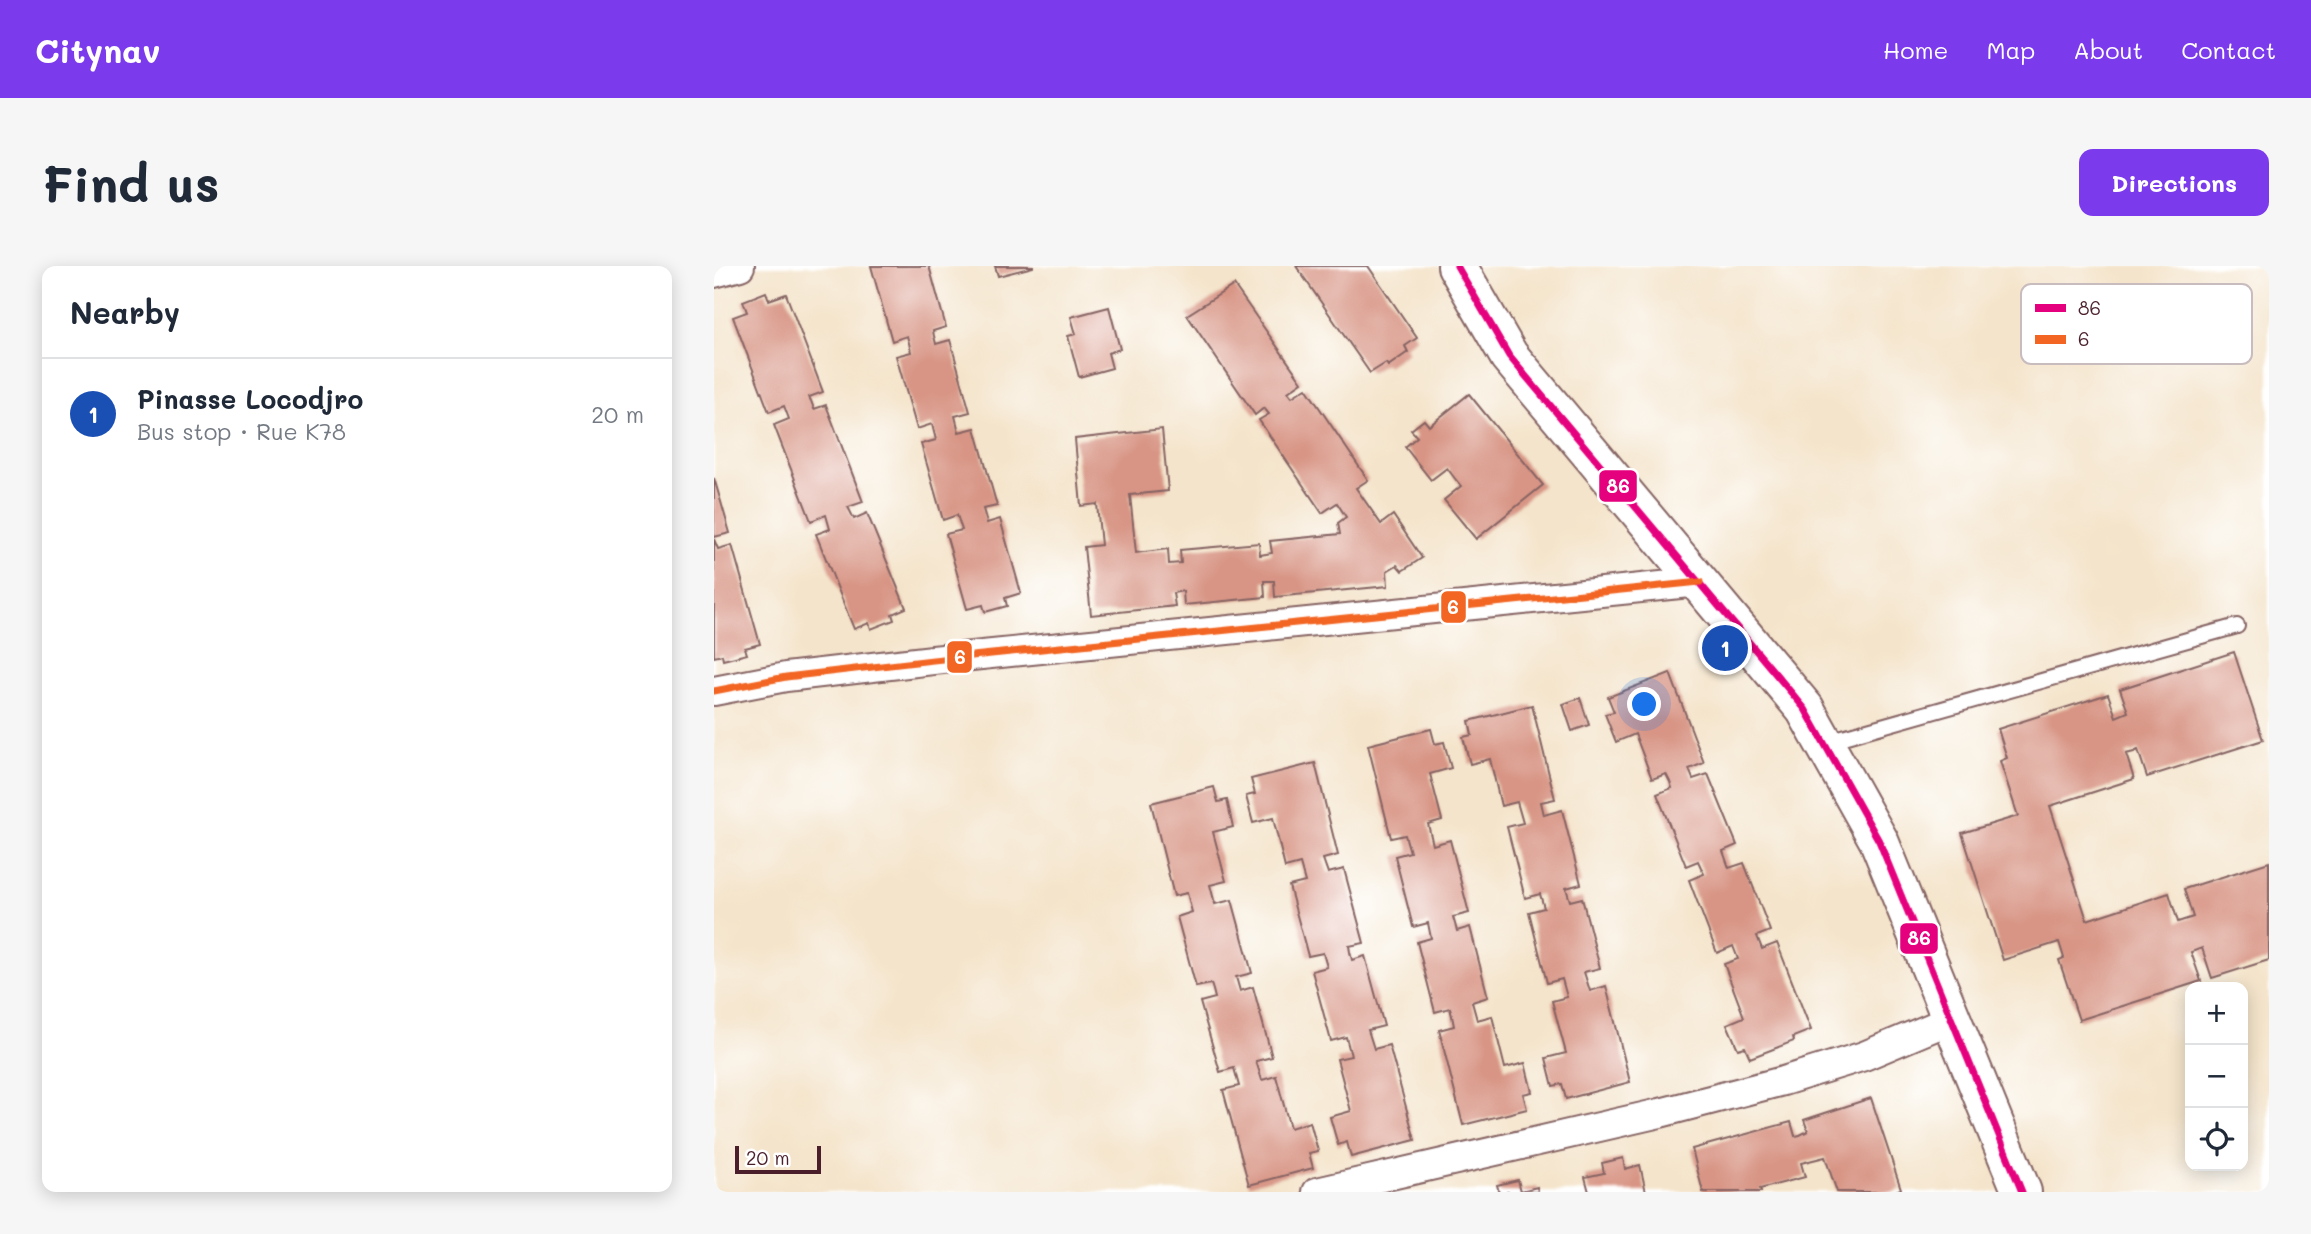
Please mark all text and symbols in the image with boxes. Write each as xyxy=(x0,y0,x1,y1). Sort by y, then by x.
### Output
text: Citynav xyxy=(35,28,160,71)
text: Home xyxy=(1883,34,1948,65)
text: Map xyxy=(1986,34,2035,65)
text: About xyxy=(2073,34,2143,65)
text: Contact xyxy=(2181,34,2276,65)
button: Directions xyxy=(2079,149,2269,216)
text: Find us xyxy=(42,151,220,214)
legend xyxy=(2021,284,2252,364)
text: Nearby xyxy=(70,292,180,332)
text: 86 xyxy=(2078,295,2101,320)
text: 6 xyxy=(2078,326,2089,351)
text: Pinasse Locodjro xyxy=(137,382,363,416)
text: 1 xyxy=(88,399,98,429)
text: 20 m xyxy=(591,399,644,429)
text: Bus stop · Rue K78 xyxy=(137,416,346,446)
line badge: 86 xyxy=(1598,469,1638,503)
text: 86 xyxy=(1606,473,1630,498)
line badge: 6 xyxy=(1440,590,1467,624)
text: 6 xyxy=(1447,594,1459,619)
pin: 1 xyxy=(1702,622,1748,674)
line badge: 6 xyxy=(946,640,973,674)
text: 6 xyxy=(954,644,966,669)
your location xyxy=(1627,687,1661,721)
line badge: 86 xyxy=(1899,922,1939,955)
text: 86 xyxy=(1907,925,1931,950)
map controls xyxy=(2185,982,2248,1171)
button: + xyxy=(2185,982,2248,1045)
button: − xyxy=(2185,1045,2248,1108)
button: locate xyxy=(2185,1108,2248,1171)
scale bar xyxy=(735,1143,821,1175)
text: 20 m xyxy=(746,1145,790,1170)

